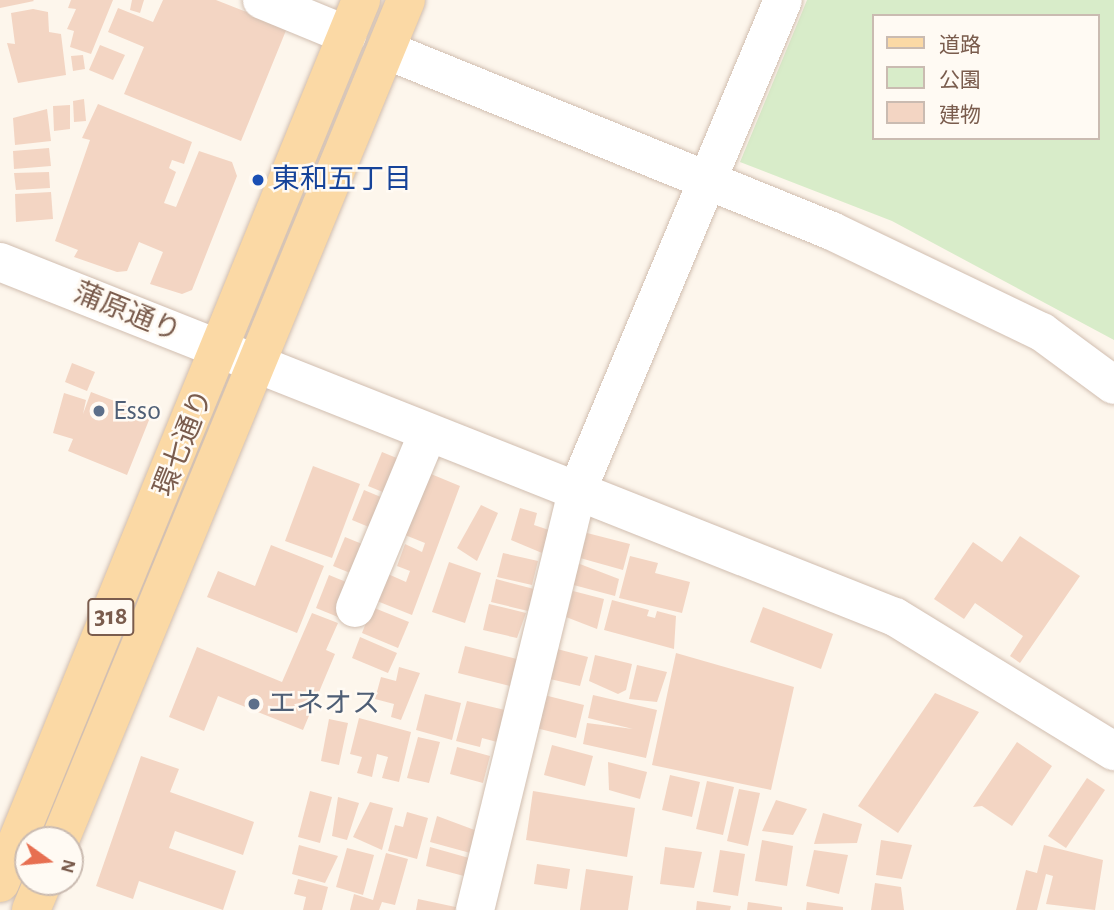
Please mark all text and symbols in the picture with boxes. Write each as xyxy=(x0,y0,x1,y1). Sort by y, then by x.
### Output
legend xyxy=(872,14,1100,140)
text: 道路 xyxy=(939,35,981,56)
text: 公園 xyxy=(939,70,981,91)
text: 建物 xyxy=(939,105,981,126)
place label: 東和五丁目 xyxy=(272,163,412,197)
marker: 東和五丁目 xyxy=(250,172,266,188)
street label: 蒲原通り xyxy=(69,276,185,350)
street label: 環七通り xyxy=(147,385,221,501)
place label: Esso xyxy=(113,394,161,428)
marker: Esso xyxy=(91,403,107,419)
road number: 318 xyxy=(86,594,136,639)
place label: エネオス xyxy=(268,687,380,721)
marker: エネオス xyxy=(246,696,262,712)
north arrow xyxy=(14,826,84,896)
text: N xyxy=(57,857,79,875)

